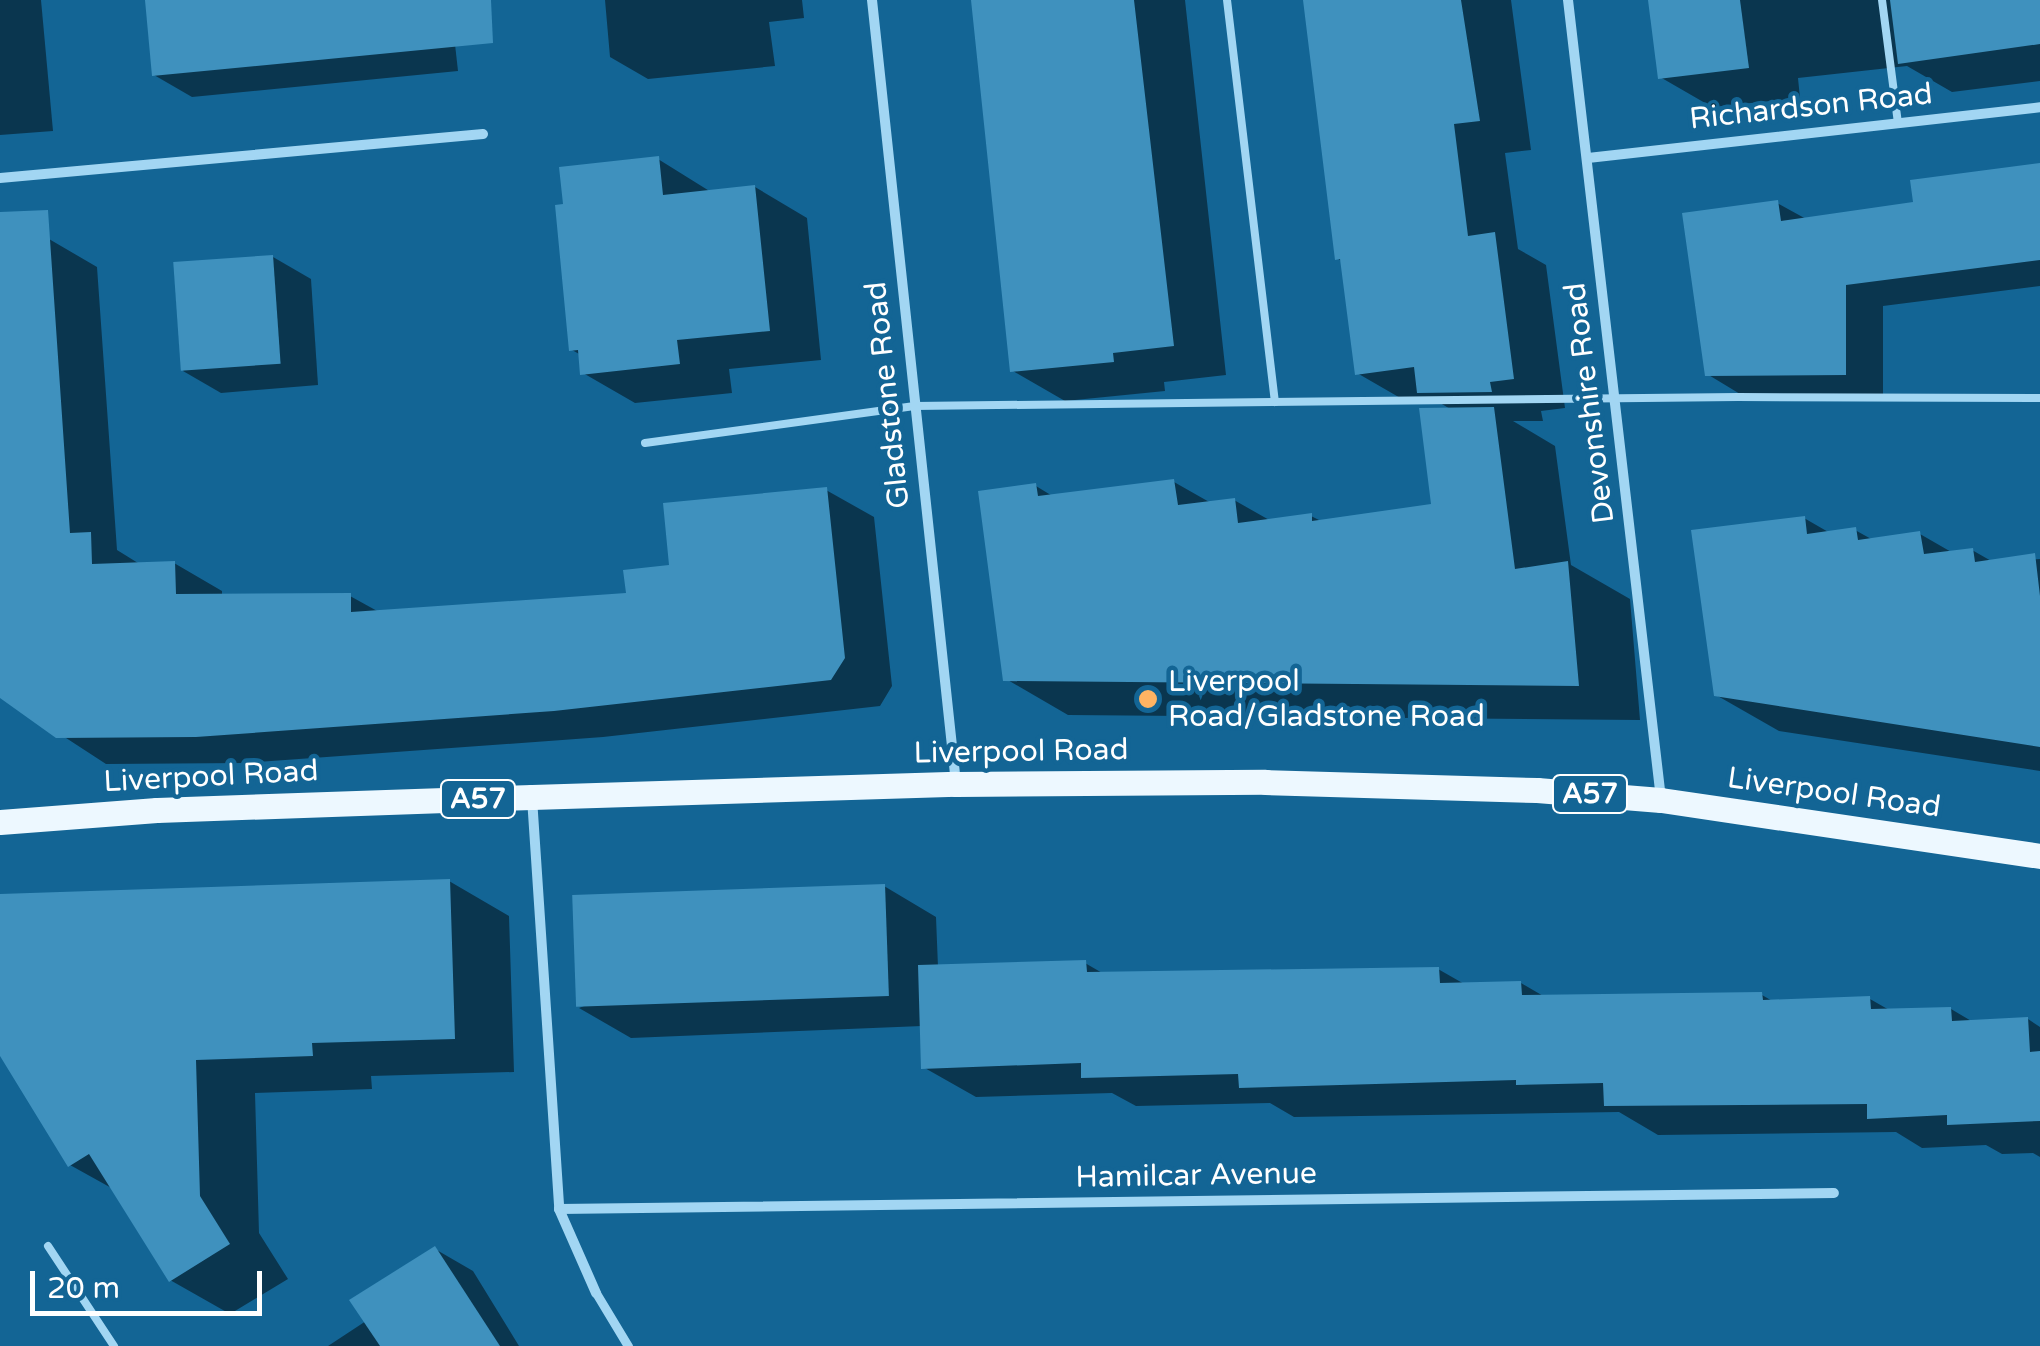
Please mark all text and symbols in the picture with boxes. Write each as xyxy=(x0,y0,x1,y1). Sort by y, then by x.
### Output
street label: Richardson Road xyxy=(1688,76,1934,138)
street label: Gladstone Road xyxy=(858,280,918,510)
street label: Devonshire Road xyxy=(1557,281,1623,525)
place label: Liverpool Road/Gladstone Road xyxy=(1168,664,1485,734)
marker: Liverpool Road/Gladstone Road xyxy=(1137,688,1159,710)
street label: Liverpool Road xyxy=(913,732,1129,772)
street label: Liverpool Road xyxy=(103,753,319,801)
street label: Liverpool Road xyxy=(1725,760,1943,826)
road number: A57 xyxy=(1550,771,1630,817)
road number: A57 xyxy=(438,776,518,822)
street label: Hamilcar Avenue xyxy=(1075,1156,1317,1196)
scale bar xyxy=(35,1251,268,1313)
text: 20 m xyxy=(47,1270,120,1307)

